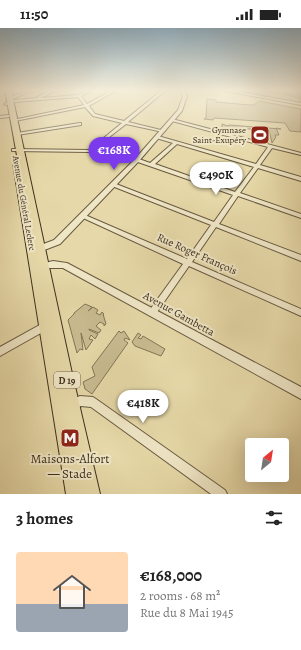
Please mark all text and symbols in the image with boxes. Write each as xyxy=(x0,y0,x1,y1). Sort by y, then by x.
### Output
text: 11:50 xyxy=(20,4,48,24)
place label: Gymnase Saint-Exupéry xyxy=(193,124,247,146)
sports icon: Gymnase Saint-Exupéry xyxy=(249,124,271,146)
pin: €168K xyxy=(86,137,142,171)
text: €168K xyxy=(98,141,130,158)
street label: Avenue du Général Leclerc xyxy=(10,154,38,252)
pin: €490K xyxy=(188,162,244,196)
text: €490K xyxy=(199,166,233,183)
street label: Rue Roger François xyxy=(155,230,239,278)
street label: Avenue Gambetta xyxy=(140,288,218,340)
road number: D 19 xyxy=(54,372,80,388)
pin: €418K xyxy=(115,390,171,424)
text: €418K xyxy=(126,394,160,411)
metro station icon: Maisons-Alfort — Stade xyxy=(59,427,81,449)
north arrow xyxy=(245,438,289,482)
map controls xyxy=(245,438,289,482)
place label: Maisons-Alfort — Stade xyxy=(30,450,110,482)
text: 3 homes xyxy=(16,507,73,530)
icon: filters xyxy=(263,507,285,529)
text: €168,000 xyxy=(140,564,202,587)
icon: home xyxy=(48,568,96,616)
text: 2 rooms · 68 m² xyxy=(140,587,220,604)
text: Rue du 8 Mai 1945 xyxy=(140,604,233,621)

